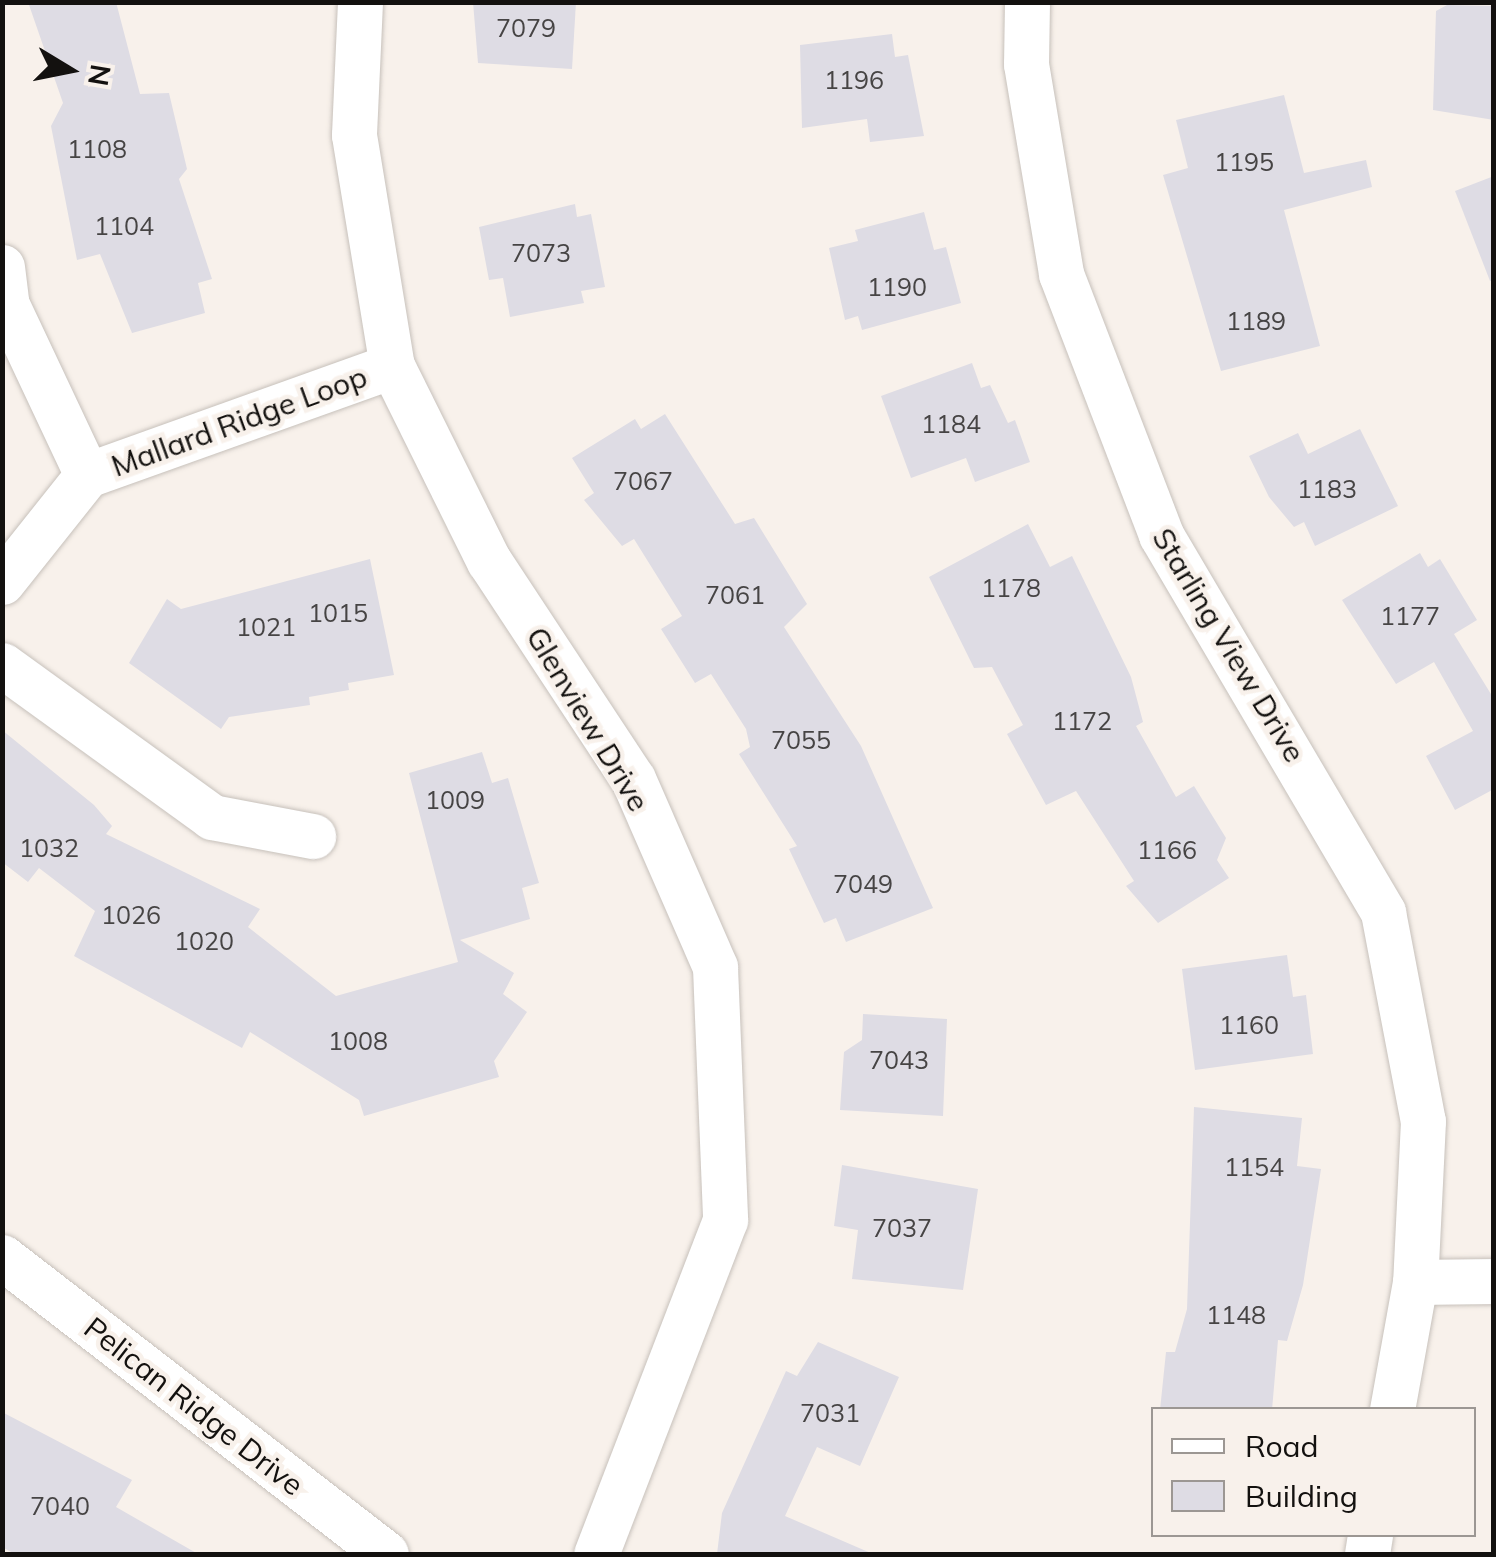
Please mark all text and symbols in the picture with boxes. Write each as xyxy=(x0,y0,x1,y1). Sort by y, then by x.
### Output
house number: 7079 xyxy=(496,13,556,43)
north arrow xyxy=(20,20,120,120)
text: N xyxy=(81,62,119,89)
house number: 1196 xyxy=(824,65,884,95)
house number: 1108 xyxy=(67,134,127,164)
house number: 1195 xyxy=(1214,147,1274,177)
house number: 1104 xyxy=(94,211,154,241)
house number: 7073 xyxy=(511,238,571,268)
house number: 1190 xyxy=(867,272,927,302)
house number: 1189 xyxy=(1226,306,1286,336)
street label: Mallard Ridge Loop xyxy=(106,358,372,484)
house number: 1184 xyxy=(921,409,981,439)
house number: 7067 xyxy=(613,466,673,496)
house number: 1183 xyxy=(1297,474,1357,504)
street label: Starling View Drive xyxy=(1145,522,1313,768)
house number: 1178 xyxy=(981,573,1041,603)
house number: 7061 xyxy=(705,580,765,610)
house number: 1015 xyxy=(308,598,368,628)
house number: 1177 xyxy=(1380,601,1440,631)
house number: 1021 xyxy=(236,612,296,642)
street label: Glenview Drive xyxy=(519,620,657,818)
house number: 1172 xyxy=(1052,706,1112,736)
house number: 7055 xyxy=(771,725,831,755)
house number: 1009 xyxy=(425,785,485,815)
house number: 1032 xyxy=(19,833,79,863)
house number: 1166 xyxy=(1137,835,1197,865)
house number: 7049 xyxy=(833,869,893,899)
house number: 1026 xyxy=(101,900,161,930)
house number: 1020 xyxy=(174,926,234,956)
house number: 1160 xyxy=(1219,1010,1279,1040)
house number: 1008 xyxy=(328,1026,388,1056)
house number: 7043 xyxy=(869,1045,929,1075)
house number: 1154 xyxy=(1224,1152,1284,1182)
house number: 7037 xyxy=(872,1213,932,1243)
house number: 1148 xyxy=(1206,1300,1266,1330)
street label: Pelican Ridge Drive xyxy=(77,1309,311,1503)
house number: 7031 xyxy=(800,1398,860,1428)
legend xyxy=(1151,1407,1476,1537)
text: Road xyxy=(1245,1427,1319,1465)
text: Building xyxy=(1245,1477,1358,1515)
house number: 7040 xyxy=(30,1491,90,1521)

